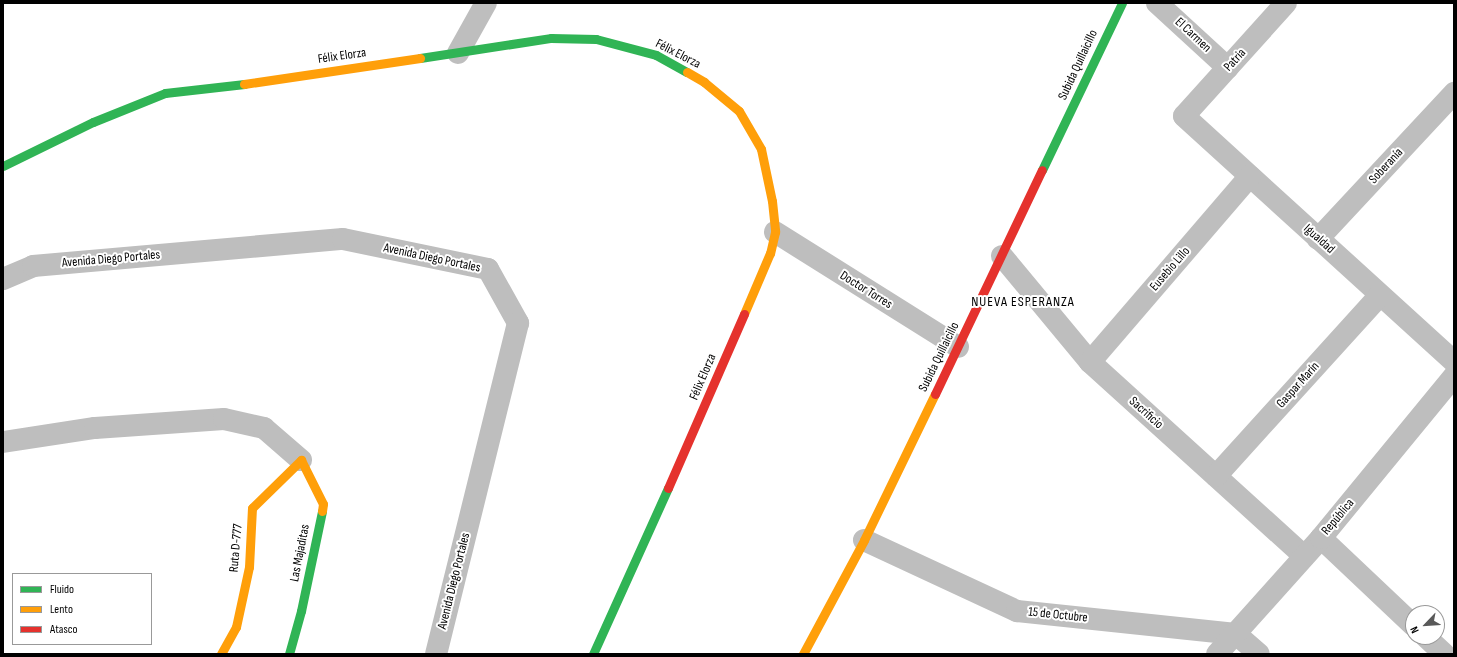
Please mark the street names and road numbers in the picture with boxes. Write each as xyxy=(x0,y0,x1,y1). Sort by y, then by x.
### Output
street label: El Carmen xyxy=(1172,14,1214,56)
street label: Subida Quillaicillo xyxy=(1055,27,1101,103)
street label: Félix Elorza xyxy=(653,36,703,72)
street label: Félix Elorza xyxy=(317,45,367,67)
street label: Patria xyxy=(1221,45,1249,75)
street label: Soberanía xyxy=(1366,145,1406,187)
street label: Igualdad xyxy=(1300,221,1338,257)
street label: Avenida Diego Portales xyxy=(382,240,482,276)
street label: Eusebio Lillo xyxy=(1147,244,1193,294)
street label: Avenida Diego Portales xyxy=(61,247,161,271)
street label: Doctor Torres xyxy=(837,268,895,312)
street label: Subida Quillaicillo xyxy=(915,320,963,394)
street label: Félix Elorza xyxy=(686,352,720,402)
street label: Gaspar Marín xyxy=(1273,359,1323,411)
street label: Sacrificio xyxy=(1126,394,1166,432)
street label: República xyxy=(1318,496,1358,538)
street label: Ruta D-777 xyxy=(226,523,246,573)
street label: Las Majaditas xyxy=(287,523,313,583)
street label: Avenida Diego Portales xyxy=(434,531,474,631)
street label: 15 de Octubre xyxy=(1028,604,1088,626)

